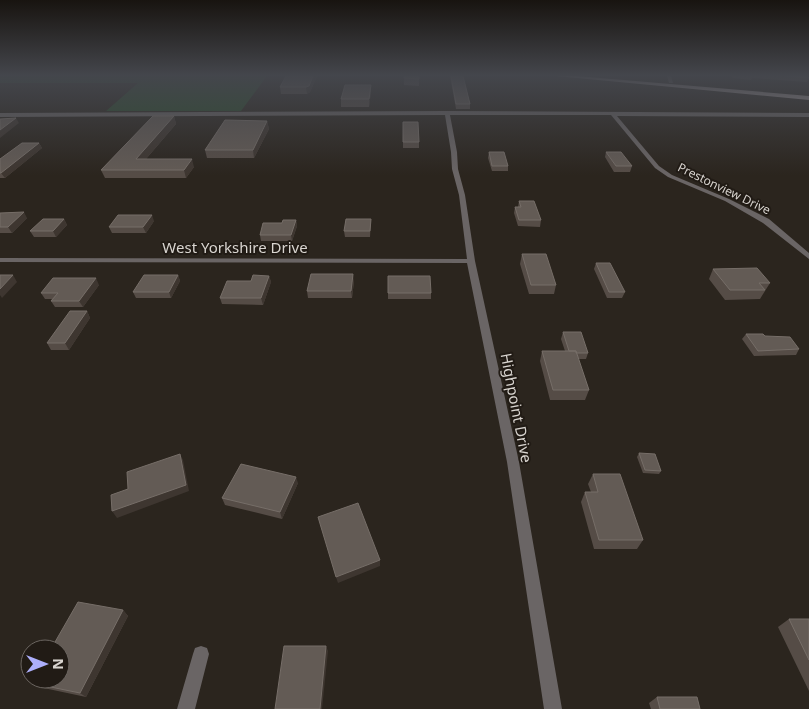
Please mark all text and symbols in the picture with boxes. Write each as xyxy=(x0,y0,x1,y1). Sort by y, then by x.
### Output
street label: Prestonview Drive xyxy=(675,159,774,219)
street label: West Yorkshire Drive xyxy=(162,237,308,257)
street label: Highpoint Drive xyxy=(497,351,537,464)
north arrow xyxy=(20,639,70,689)
text: N xyxy=(49,658,68,670)

